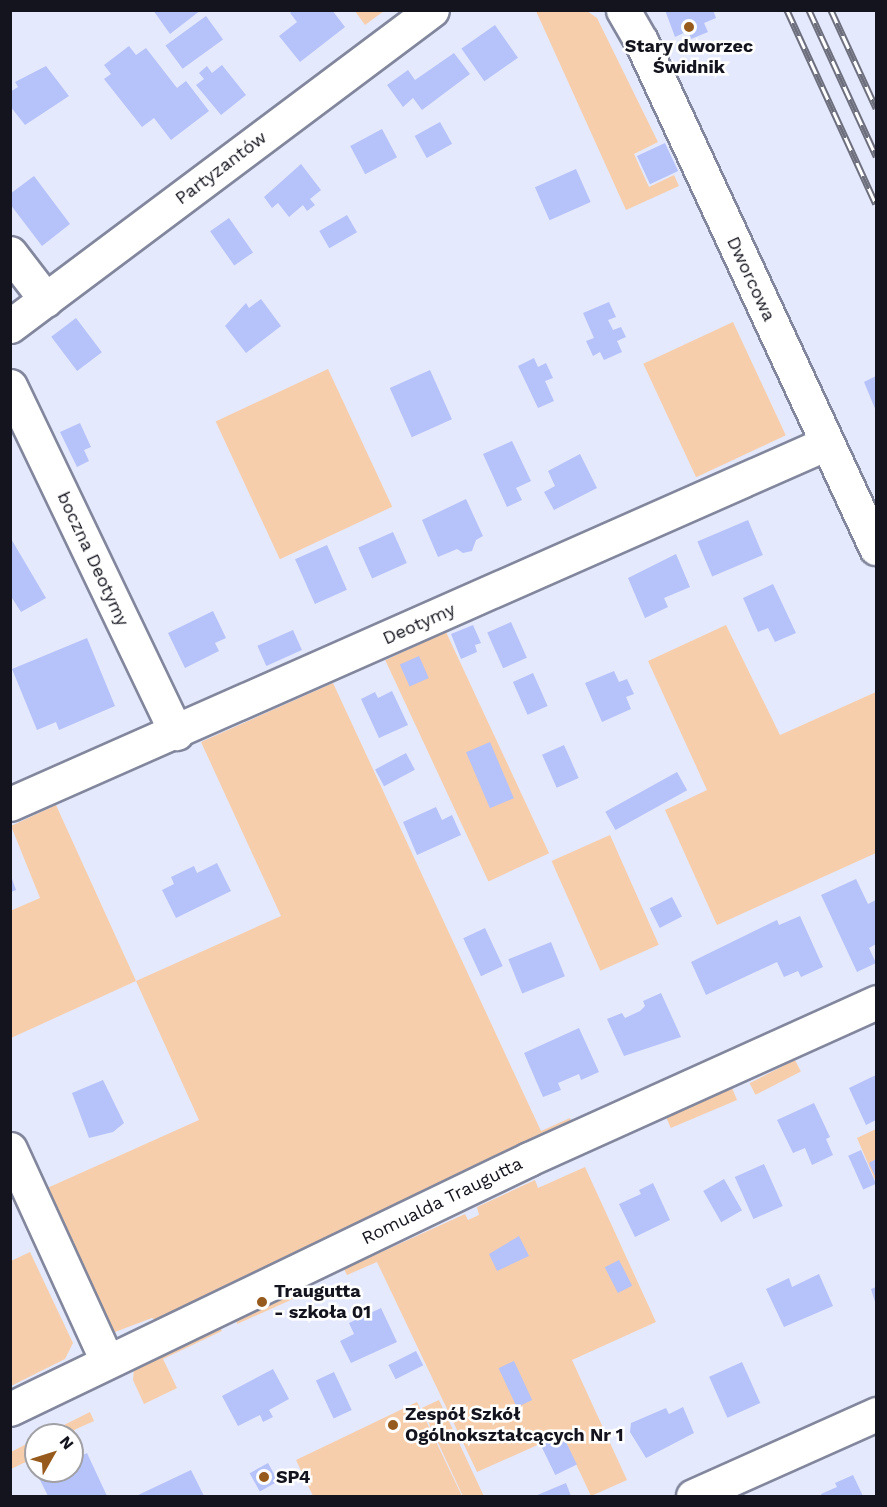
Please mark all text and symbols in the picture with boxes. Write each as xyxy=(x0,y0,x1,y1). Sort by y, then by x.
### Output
marker: Stary dworzec Świdnik xyxy=(682,20,696,34)
place label: Stary dworzec Świdnik xyxy=(625,36,753,78)
street label: Partyzantów xyxy=(171,127,271,209)
street label: Dworcowa xyxy=(722,233,780,325)
street label: boczna Deotymy xyxy=(52,488,134,630)
street label: Deotymy xyxy=(379,598,459,650)
street label: Romualda Traugutta xyxy=(358,1153,526,1249)
place label: Traugutta - szkoła 01 xyxy=(274,1281,371,1324)
marker: Traugutta - szkoła 01 xyxy=(255,1295,269,1309)
place label: Zespół Szkół Ogólnokształcących Nr 1 xyxy=(405,1404,624,1446)
marker: Zespół Szkół Ogólnokształcących Nr 1 xyxy=(386,1418,400,1432)
north arrow xyxy=(24,1423,84,1483)
text: N xyxy=(56,1432,78,1453)
place label: SP4 xyxy=(276,1466,310,1488)
marker: SP4 xyxy=(257,1470,271,1484)

